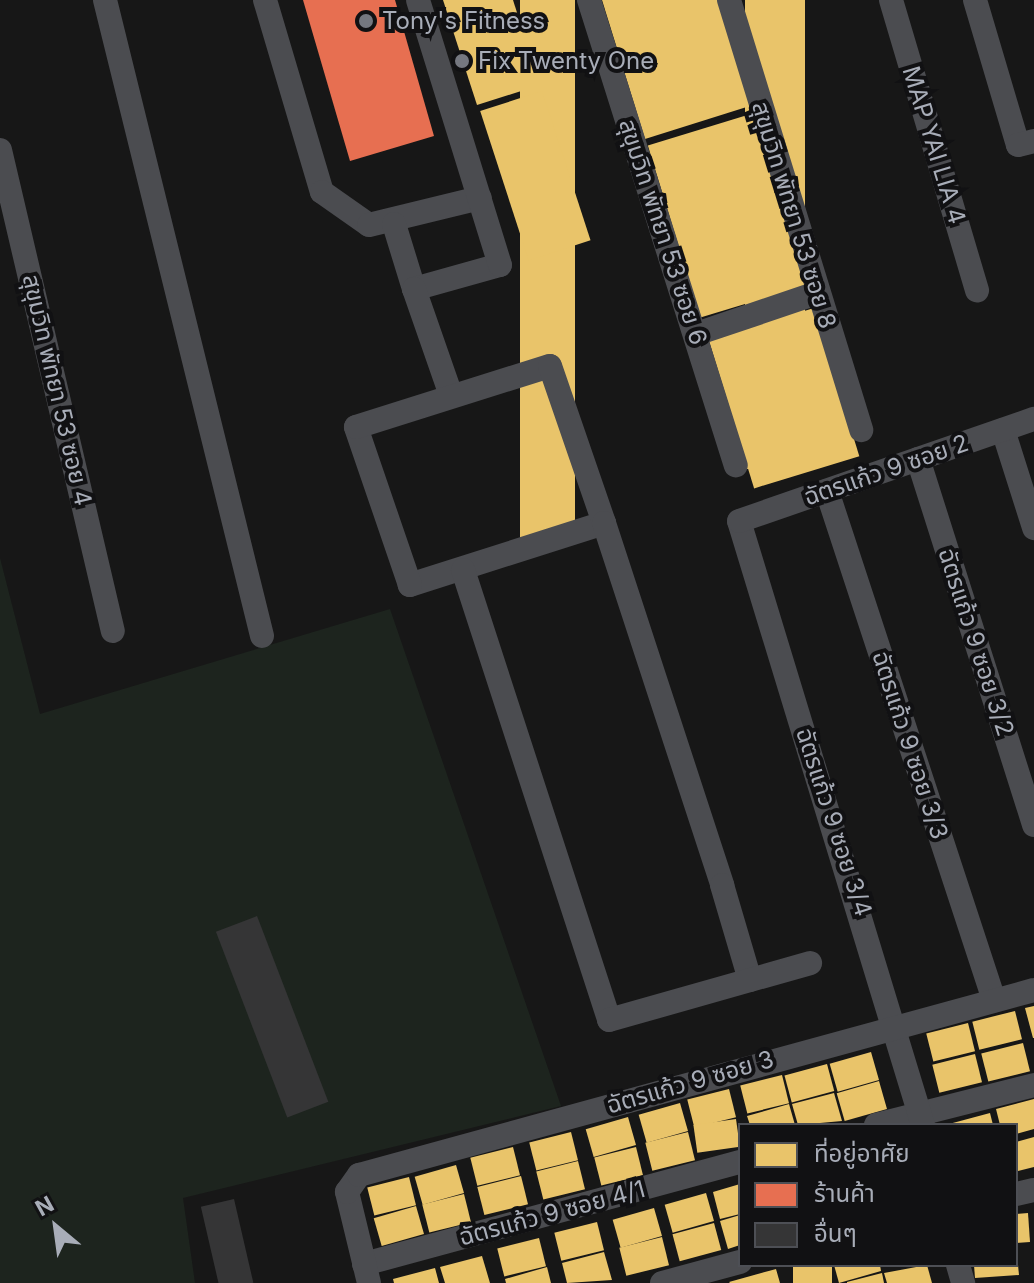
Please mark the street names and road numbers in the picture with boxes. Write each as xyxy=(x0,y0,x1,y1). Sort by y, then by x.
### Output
street label: MAP YAI LIA 4 xyxy=(896,63,972,227)
street label: สุขุมวิท พัทยา 53 ซอย 8 xyxy=(746,98,842,332)
street label: สุขุมวิท พัทยา 53 ซอย 6 xyxy=(613,115,713,349)
street label: สุขุมวิท พัทยา 53 ซอย 4 xyxy=(16,271,98,509)
street label: ฉัตรแก้ว 9 ซอย 2 xyxy=(800,428,972,512)
street label: ฉัตรแก้ว 9 ซอย 3/2 xyxy=(932,544,1020,740)
street label: ฉัตรแก้ว 9 ซอย 3/3 xyxy=(866,647,954,843)
street label: ฉัตรแก้ว 9 ซอย 3/4 xyxy=(790,724,878,920)
street label: ฉัตรแก้ว 9 ซอย 3 xyxy=(603,1044,777,1120)
street label: ฉัตรแก้ว 9 ซอย 4/1 xyxy=(456,1174,648,1252)

